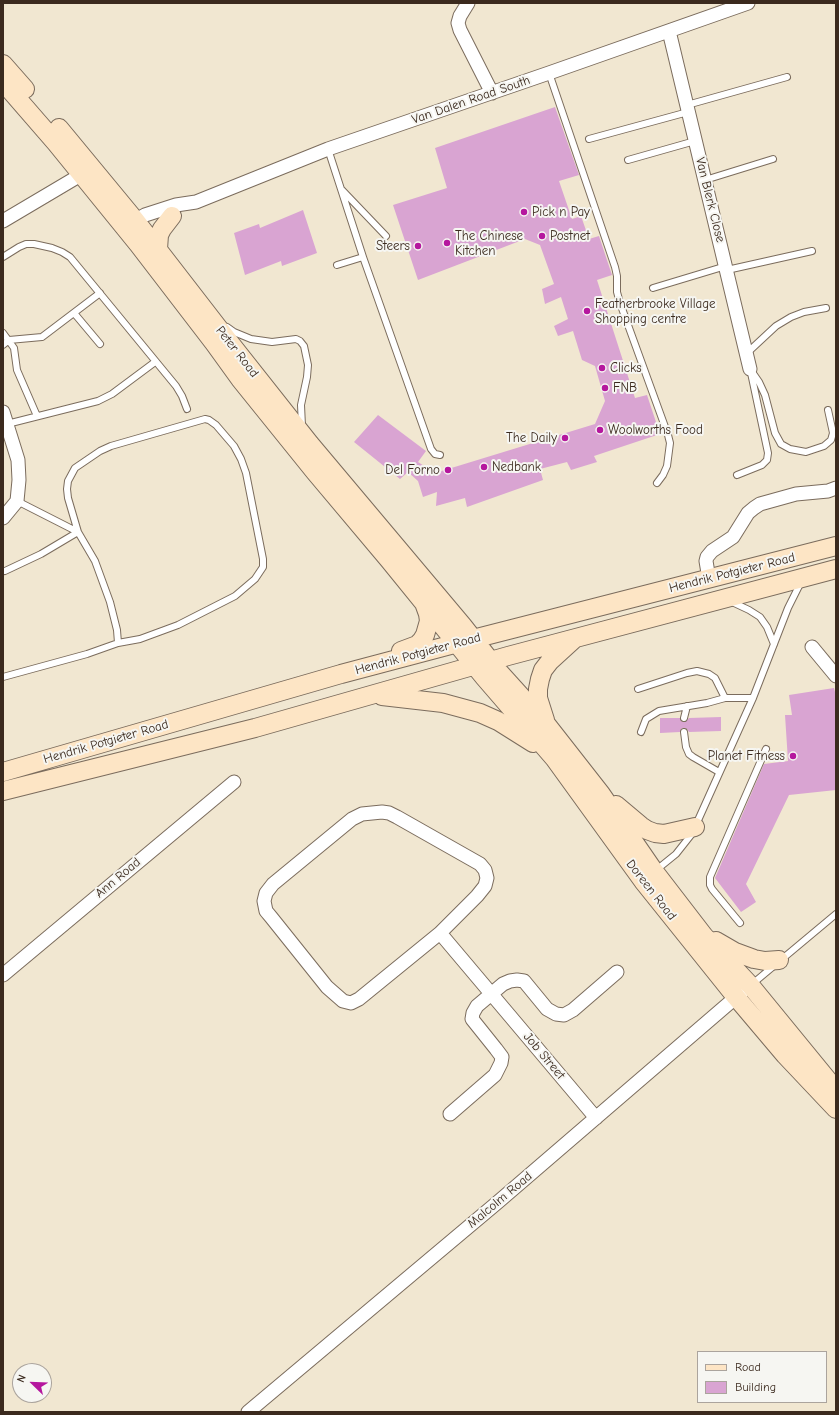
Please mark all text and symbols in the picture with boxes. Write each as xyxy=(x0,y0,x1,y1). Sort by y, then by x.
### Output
street label: Van Dalen Road South xyxy=(410,72,532,128)
street label: Van Blerk Close xyxy=(692,156,728,244)
place label: Pick n Pay xyxy=(532,204,590,220)
marker: Pick n Pay xyxy=(519,207,529,217)
place label: The Chinese Kitchen xyxy=(455,228,523,259)
place label: Postnet xyxy=(550,228,590,244)
marker: Postnet xyxy=(537,231,547,241)
place label: Steers xyxy=(376,238,410,254)
marker: The Chinese Kitchen xyxy=(442,238,452,248)
marker: Steers xyxy=(413,241,423,251)
place label: Featherbrooke Village Shopping centre xyxy=(595,296,716,327)
marker: Featherbrooke Village Shopping centre xyxy=(582,306,592,316)
street label: Peter Road xyxy=(212,323,262,381)
place label: Clicks xyxy=(610,360,642,376)
marker: Clicks xyxy=(597,363,607,373)
place label: FNB xyxy=(613,380,637,396)
marker: FNB xyxy=(600,383,610,393)
place label: Woolworths Food xyxy=(608,422,703,438)
marker: Woolworths Food xyxy=(595,425,605,435)
place label: The Daily xyxy=(506,430,557,446)
marker: The Daily xyxy=(560,433,570,443)
place label: Nedbank xyxy=(492,459,541,475)
place label: Del Forno xyxy=(385,462,440,478)
marker: Nedbank xyxy=(479,462,489,472)
marker: Del Forno xyxy=(443,465,453,475)
street label: Hendrik Potgieter Road xyxy=(667,550,797,596)
street label: Hendrik Potgieter Road xyxy=(354,630,482,678)
street label: Hendrik Potgieter Road xyxy=(42,717,170,767)
place label: Planet Fitness xyxy=(708,748,785,764)
marker: Planet Fitness xyxy=(788,751,798,761)
street label: Ann Road xyxy=(92,855,144,901)
street label: Doreen Road xyxy=(623,857,679,923)
street label: Job Street xyxy=(520,1029,568,1083)
street label: Malcolm Road xyxy=(464,1168,536,1232)
legend xyxy=(697,1351,827,1403)
text: Road xyxy=(735,1360,761,1374)
north arrow xyxy=(12,1363,52,1403)
text: N xyxy=(14,1373,29,1384)
text: Building xyxy=(735,1380,776,1394)

